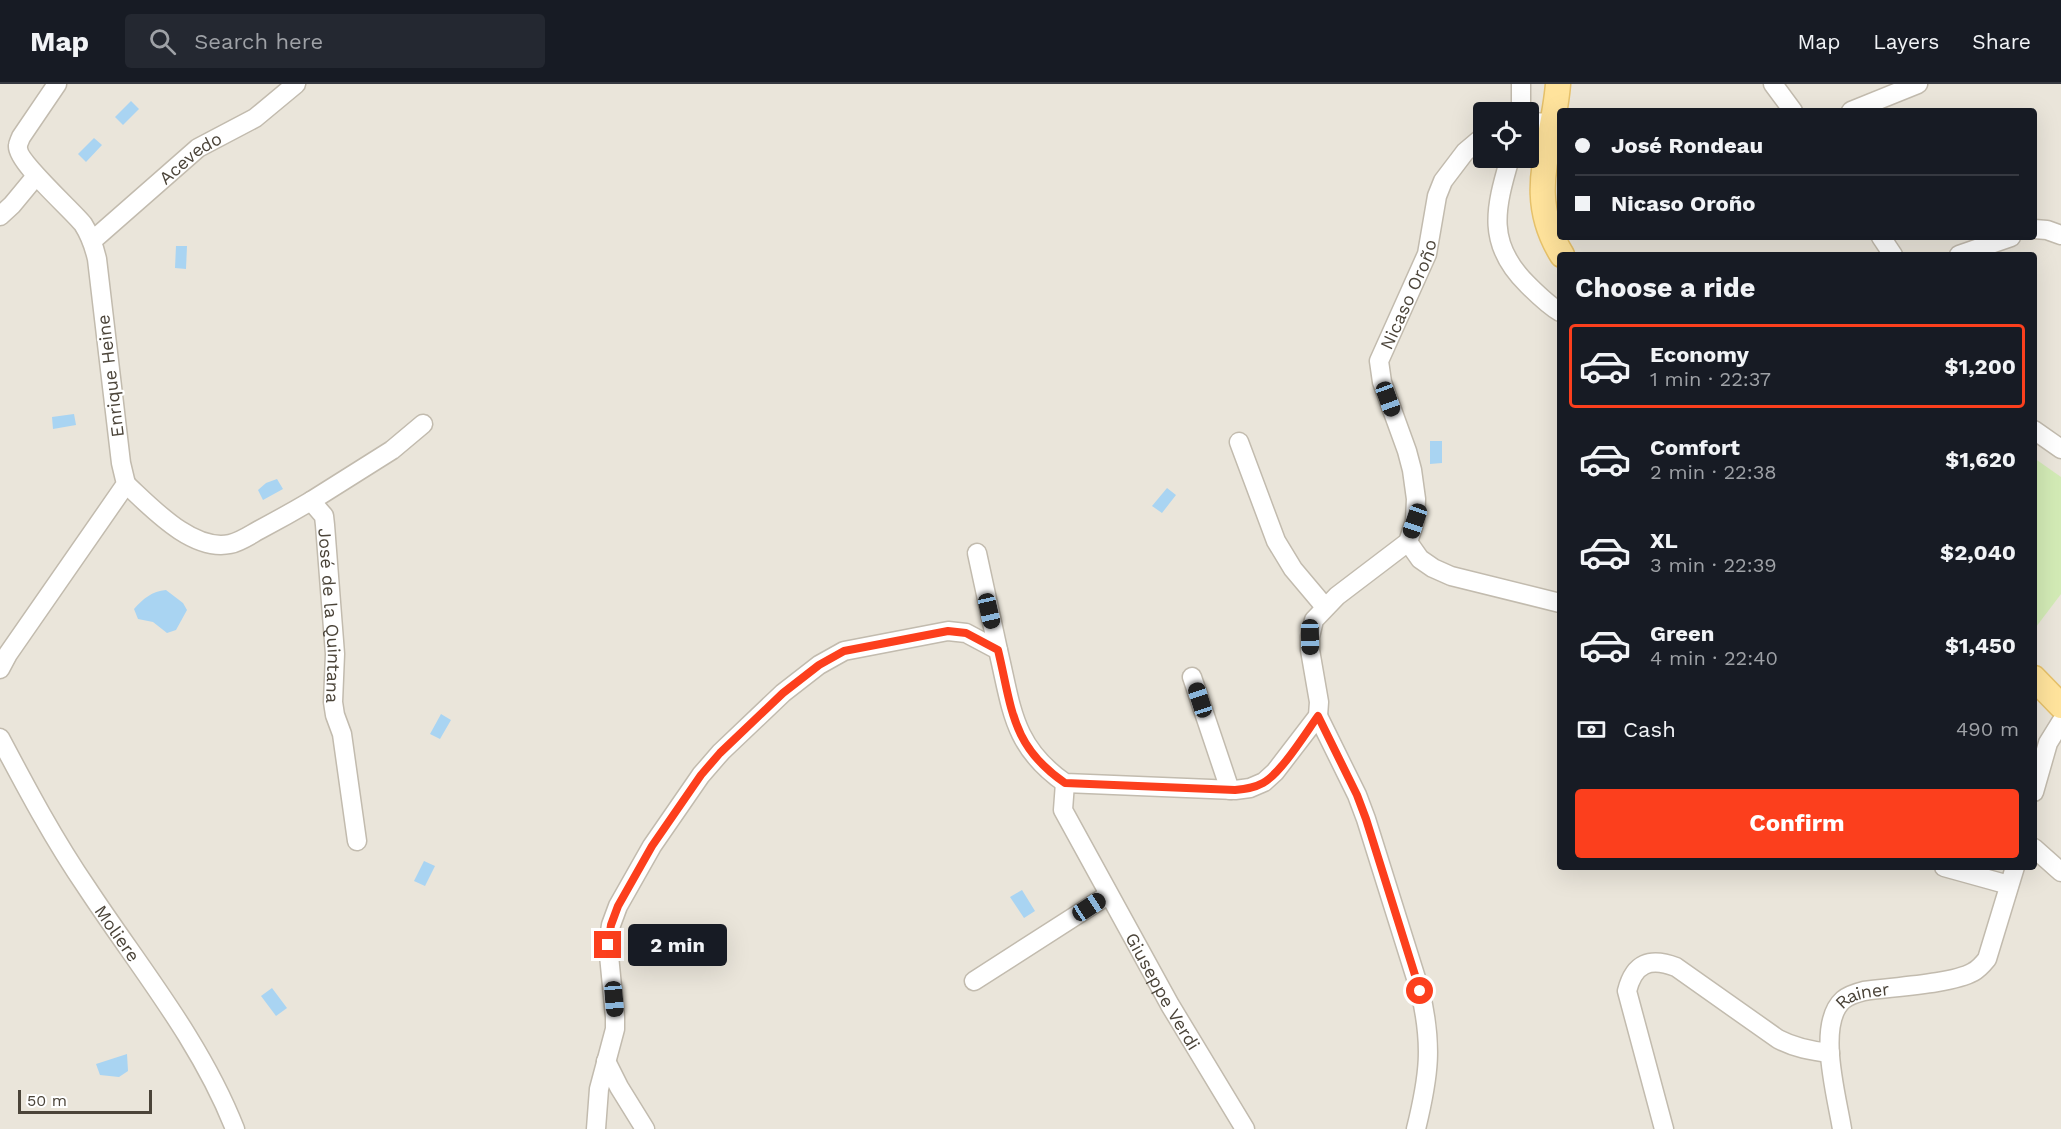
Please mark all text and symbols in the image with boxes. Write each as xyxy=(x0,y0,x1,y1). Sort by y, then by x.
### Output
search box xyxy=(125,14,545,68)
text: Map xyxy=(30,25,89,58)
icon: search xyxy=(146,25,179,58)
text: Search here xyxy=(194,29,323,54)
text: Map xyxy=(1797,29,1840,54)
text: Layers xyxy=(1873,29,1939,54)
text: Share xyxy=(1972,29,2031,54)
map controls xyxy=(1473,102,1539,168)
button: locate xyxy=(1473,102,1539,168)
street label: Acevedo xyxy=(154,127,225,188)
text: José Rondeau xyxy=(1611,133,1763,158)
text: Nicaso Oroño xyxy=(1611,191,1756,216)
street label: Nicaso Oroño xyxy=(1375,238,1440,353)
text: Choose a ride xyxy=(1575,272,1755,304)
street label: Enrique Heine xyxy=(92,313,128,439)
icon: car xyxy=(1578,339,1632,393)
text: Economy xyxy=(1650,342,1749,367)
text: $1,200 xyxy=(1945,354,2016,379)
text: 1 min · 22:37 xyxy=(1650,367,1771,391)
car xyxy=(1373,379,1403,419)
icon: car xyxy=(1578,432,1632,486)
text: Comfort xyxy=(1650,435,1740,460)
text: $1,620 xyxy=(1945,447,2016,472)
text: 2 min · 22:38 xyxy=(1650,460,1777,484)
car xyxy=(1401,501,1429,541)
icon: car xyxy=(1578,525,1632,579)
street label: José de la Quintana xyxy=(315,527,346,704)
text: XL xyxy=(1650,528,1678,553)
text: $2,040 xyxy=(1940,540,2016,565)
text: 3 min · 22:39 xyxy=(1650,553,1777,577)
car xyxy=(976,591,1002,631)
icon: car xyxy=(1578,618,1632,672)
car xyxy=(1301,619,1319,655)
text: Green xyxy=(1650,621,1714,646)
text: $1,450 xyxy=(1945,633,2016,658)
text: 4 min · 22:40 xyxy=(1650,646,1778,670)
car xyxy=(1186,680,1214,720)
icon: cash xyxy=(1575,713,1608,746)
text: Cash xyxy=(1623,717,1676,742)
text: 490 m xyxy=(1956,717,2019,741)
button: Confirm xyxy=(1575,789,2019,858)
car xyxy=(1069,890,1109,924)
street label: Moliere xyxy=(91,901,145,965)
callout: 2 min xyxy=(629,924,728,966)
street label: Giuseppe Verdi xyxy=(1122,929,1205,1054)
route end xyxy=(594,931,621,958)
text: 2 min xyxy=(650,933,705,957)
route start xyxy=(1406,977,1433,1004)
street label: Rainer xyxy=(1830,978,1890,1013)
car xyxy=(603,980,625,1018)
scale bar xyxy=(18,1087,152,1114)
text: 50 m xyxy=(27,1091,67,1110)

